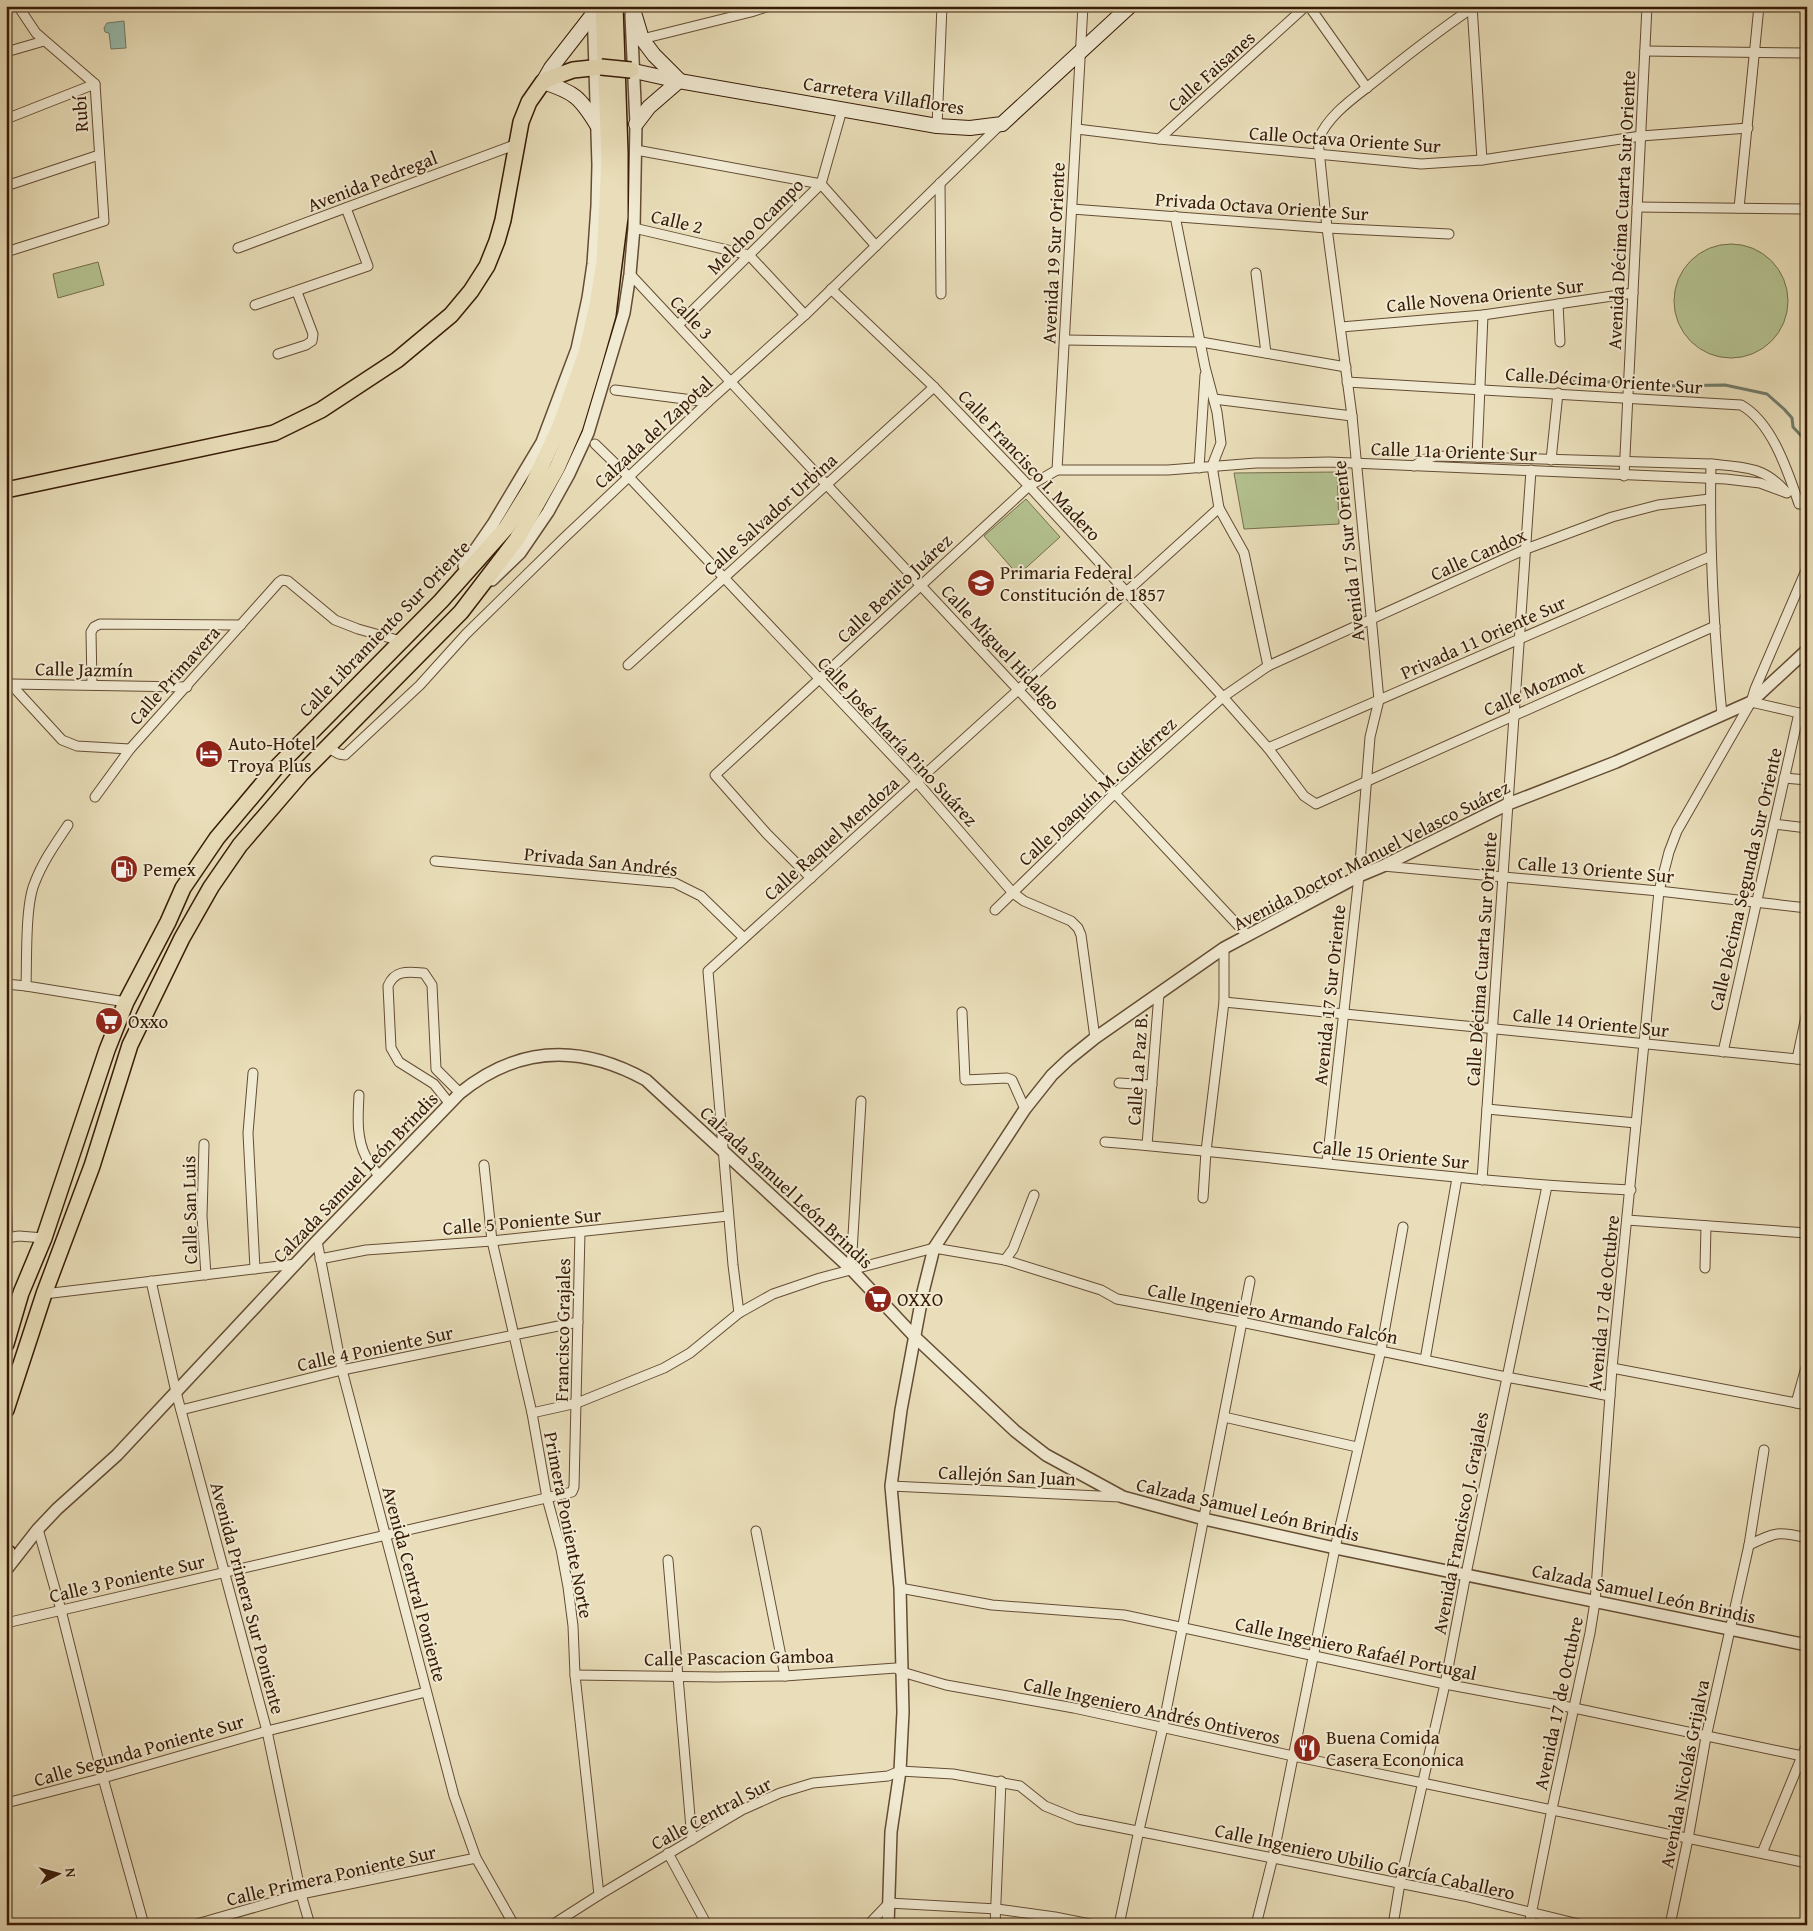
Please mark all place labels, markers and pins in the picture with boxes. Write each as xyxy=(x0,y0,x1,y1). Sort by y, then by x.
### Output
place label: Primaria Federal Constitución de 1857 xyxy=(1000,558,1165,608)
school or university icon: Primaria Federal Constitución de 1857 xyxy=(966,568,996,598)
place label: Auto-Hotel Troya Plus xyxy=(228,729,316,779)
hotel icon: Auto-Hotel Troya Plus xyxy=(194,739,224,769)
fuel station icon: Pemex xyxy=(109,854,139,884)
place label: Pemex xyxy=(143,855,196,883)
supermarket icon: Oxxo xyxy=(94,1006,124,1036)
place label: Oxxo xyxy=(128,1007,168,1035)
supermarket icon: OXXO xyxy=(863,1284,893,1314)
place label: OXXO xyxy=(897,1285,943,1313)
place label: Buena Comida Casera Econonica xyxy=(1326,1723,1464,1773)
restaurant icon: Buena Comida Casera Econonica xyxy=(1292,1733,1322,1763)

